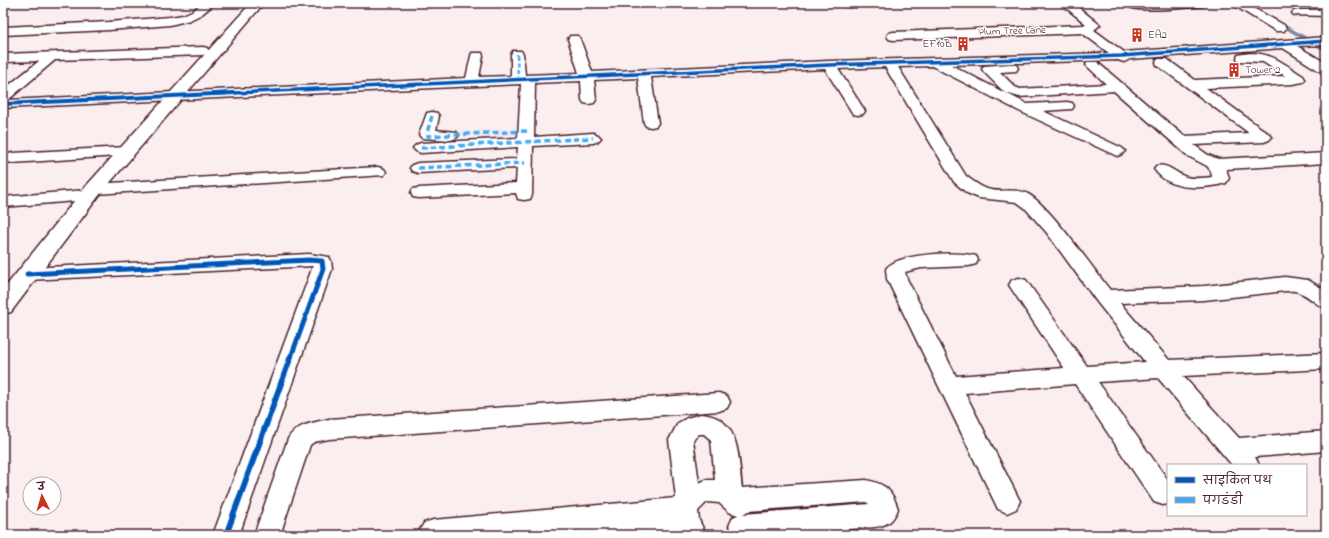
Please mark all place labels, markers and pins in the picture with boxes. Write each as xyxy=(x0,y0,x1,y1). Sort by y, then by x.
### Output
building icon: EA2 xyxy=(1129,27,1145,43)
place label: EA2 xyxy=(1148,27,1167,43)
place label: EF10B xyxy=(923,36,953,52)
building icon: EF10B xyxy=(955,36,971,52)
building icon: Tower 2 xyxy=(1226,62,1242,78)
place label: Tower 2 xyxy=(1245,62,1281,78)

